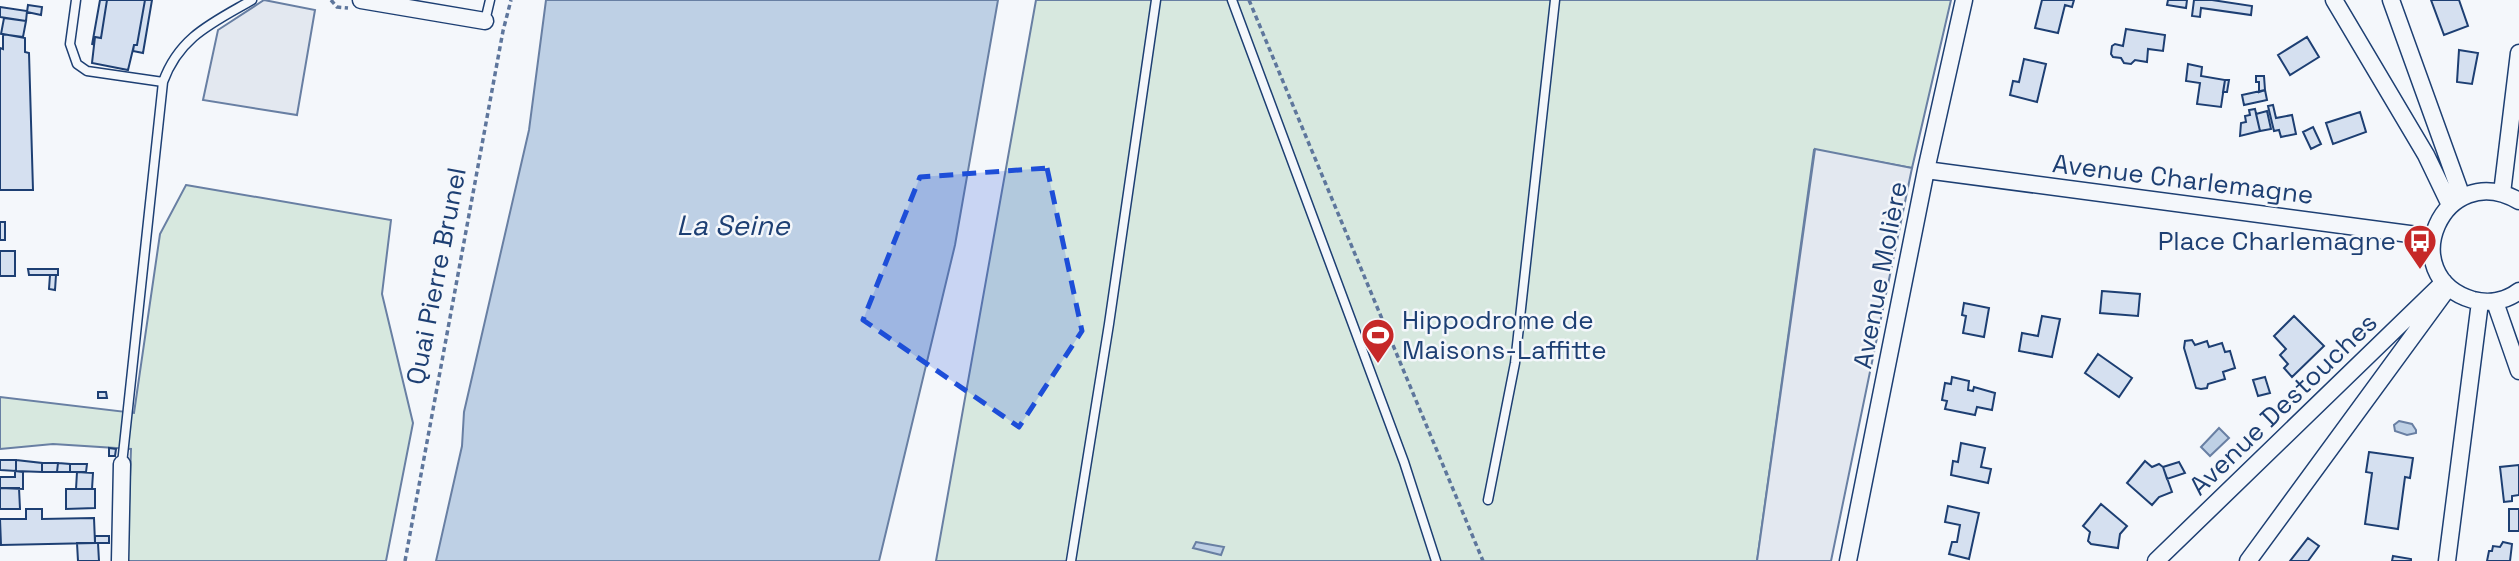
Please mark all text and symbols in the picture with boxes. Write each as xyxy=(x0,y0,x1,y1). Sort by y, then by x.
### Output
street label: Avenue Charlemagne xyxy=(2051,146,2315,212)
street label: Quai Pierre Brunel xyxy=(398,165,474,387)
street label: Avenue Molière xyxy=(1845,179,1915,371)
water label: La Seine xyxy=(677,207,791,243)
bus stop icon: Place Charlemagne xyxy=(2401,222,2439,271)
place label: Place Charlemagne xyxy=(2158,224,2396,258)
place label: Hippodrome de Maisons-Laffitte xyxy=(1402,303,1607,367)
street label: Avenue Destouches xyxy=(2182,305,2384,503)
sports icon: Hippodrome de Maisons-Laffitte xyxy=(1359,316,1397,365)

